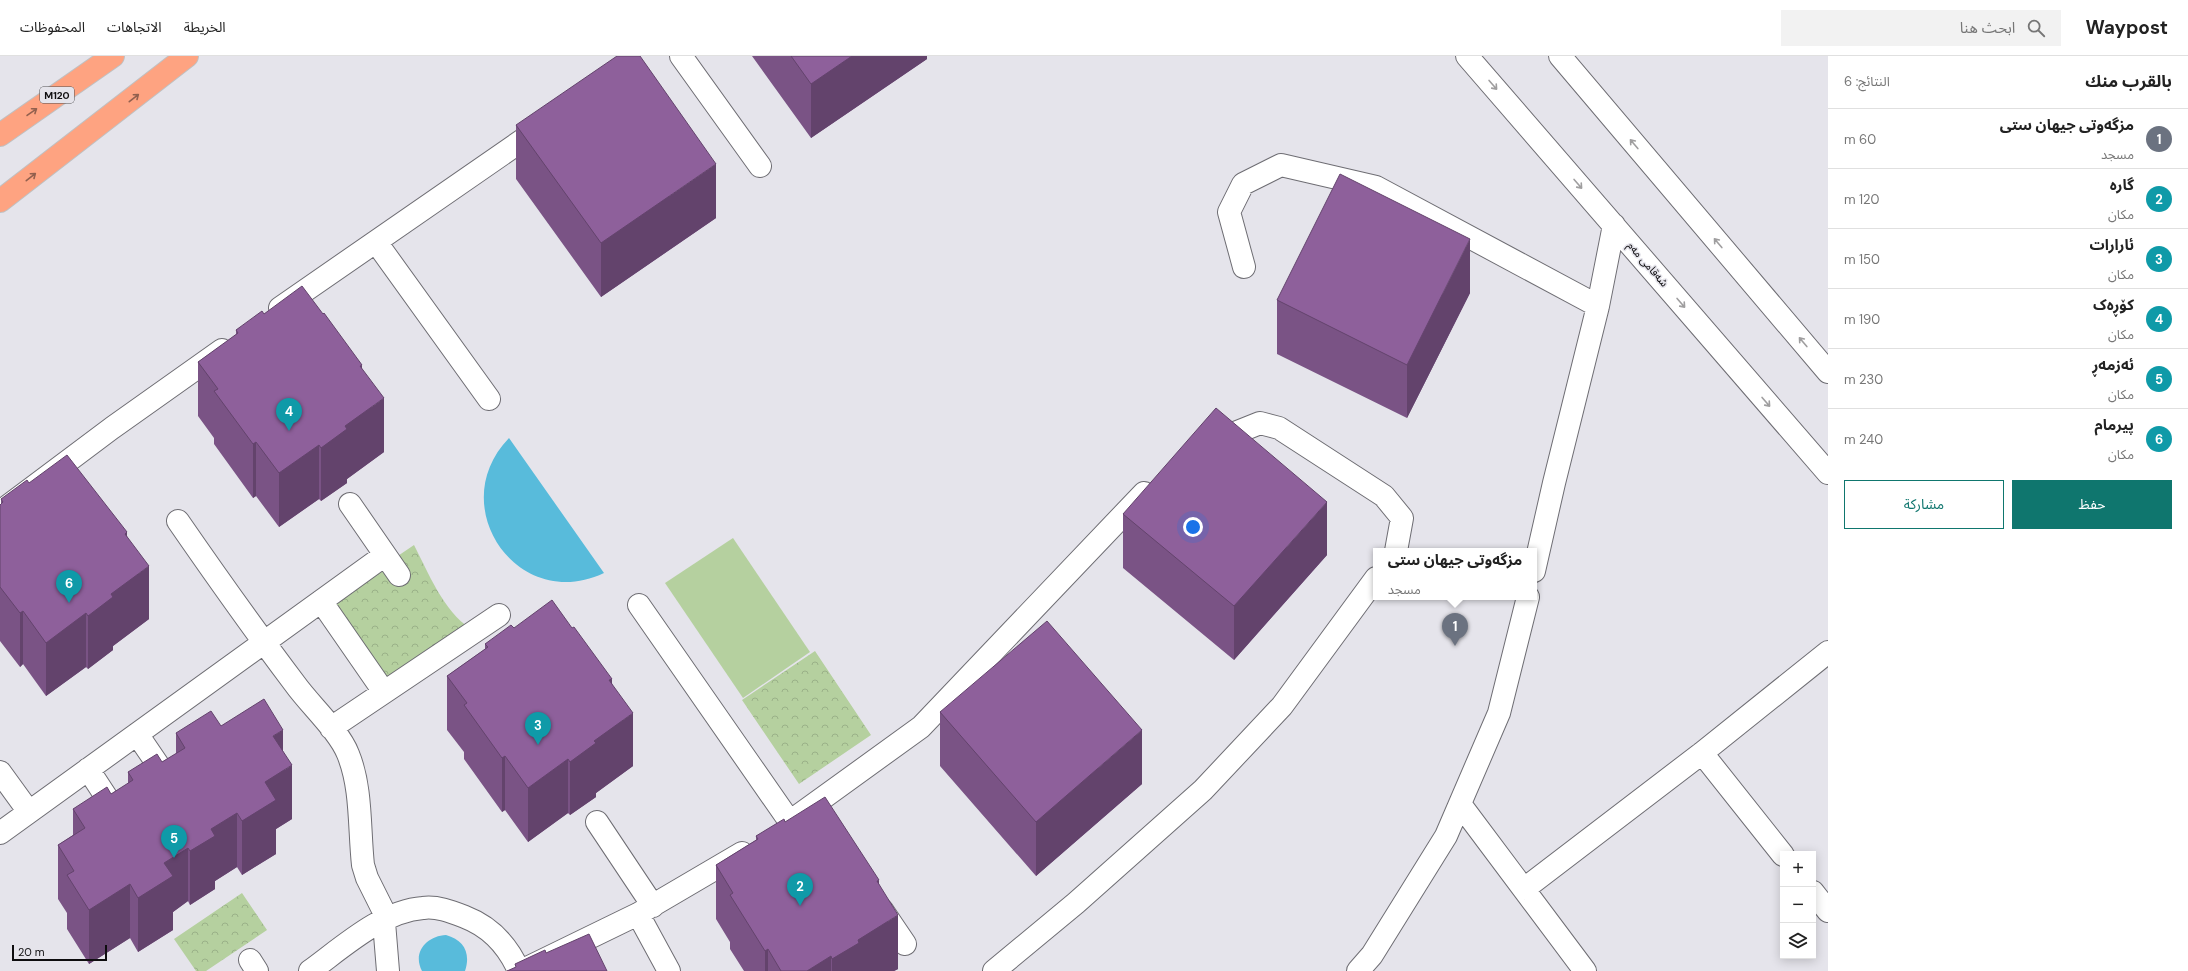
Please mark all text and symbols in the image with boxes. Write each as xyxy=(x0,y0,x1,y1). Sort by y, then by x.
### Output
search box xyxy=(1781,10,2061,46)
text: Waypost xyxy=(2085,15,2168,40)
icon: search xyxy=(2025,17,2047,39)
text: المحفوظات xyxy=(20,18,85,36)
text: الاتجاهات xyxy=(107,18,162,36)
text: الخريطة xyxy=(184,18,226,36)
text: ابحث هنا xyxy=(1960,18,2015,38)
text: بالقرب منك xyxy=(2085,70,2172,92)
text: النتائج: 6 xyxy=(1844,73,1890,90)
one-way arrow xyxy=(1488,80,1497,91)
road number: M120 xyxy=(40,87,74,103)
one-way arrow xyxy=(128,93,139,102)
one-way arrow xyxy=(26,108,37,116)
text: مزگەوتی جیهان ستی xyxy=(2000,115,2134,135)
text: 60 m xyxy=(1844,131,1876,148)
text: 1 xyxy=(2157,131,2161,148)
one-way arrow xyxy=(1630,139,1639,150)
text: مسجد xyxy=(2101,146,2134,163)
one-way arrow xyxy=(25,173,36,182)
text: گارە xyxy=(2110,175,2134,195)
one-way arrow xyxy=(1573,178,1582,188)
text: 120 m xyxy=(1844,191,1879,208)
text: 2 xyxy=(2155,191,2163,208)
text: مكان xyxy=(2108,206,2134,223)
text: ئارارات xyxy=(2089,235,2134,255)
one-way arrow xyxy=(1714,238,1723,249)
street label: شەقامی مەم xyxy=(1624,239,1672,290)
text: 150 m xyxy=(1844,251,1880,268)
text: 3 xyxy=(2155,251,2163,268)
text: مكان xyxy=(2108,266,2134,283)
text: کۆڕەک xyxy=(2093,295,2134,315)
one-way arrow xyxy=(1677,298,1686,309)
text: 190 m xyxy=(1844,311,1880,328)
text: 4 xyxy=(2155,311,2163,328)
text: مكان xyxy=(2108,326,2134,343)
one-way arrow xyxy=(1798,337,1807,348)
text: ئەزمەڕ xyxy=(2092,355,2134,375)
text: 230 m xyxy=(1844,371,1883,388)
text: 5 xyxy=(2155,371,2163,388)
text: مكان xyxy=(2108,386,2134,403)
one-way arrow xyxy=(1762,396,1771,407)
pin: 4 xyxy=(276,398,302,431)
text: پیرمام xyxy=(2095,415,2134,435)
text: 240 m xyxy=(1844,431,1883,448)
text: 6 xyxy=(2155,431,2163,448)
text: مكان xyxy=(2108,446,2134,463)
button: مشاركة xyxy=(1844,480,2004,529)
button: حفظ xyxy=(2012,480,2172,529)
your location xyxy=(1183,517,1203,537)
popup xyxy=(1373,548,1537,600)
text: مزگەوتی جیهان ستی xyxy=(1388,550,1522,570)
pin: 6 xyxy=(56,570,82,603)
text: مسجد xyxy=(1388,581,1421,598)
pin: 1 xyxy=(1442,613,1468,646)
pin: 3 xyxy=(525,712,551,745)
pin: 5 xyxy=(161,825,187,858)
map controls xyxy=(1780,851,1816,959)
button: + xyxy=(1780,851,1816,887)
pin: 2 xyxy=(787,873,813,906)
button: − xyxy=(1780,887,1816,923)
button: layers xyxy=(1780,923,1816,959)
scale bar xyxy=(12,943,107,962)
text: 20 m xyxy=(18,945,44,959)

